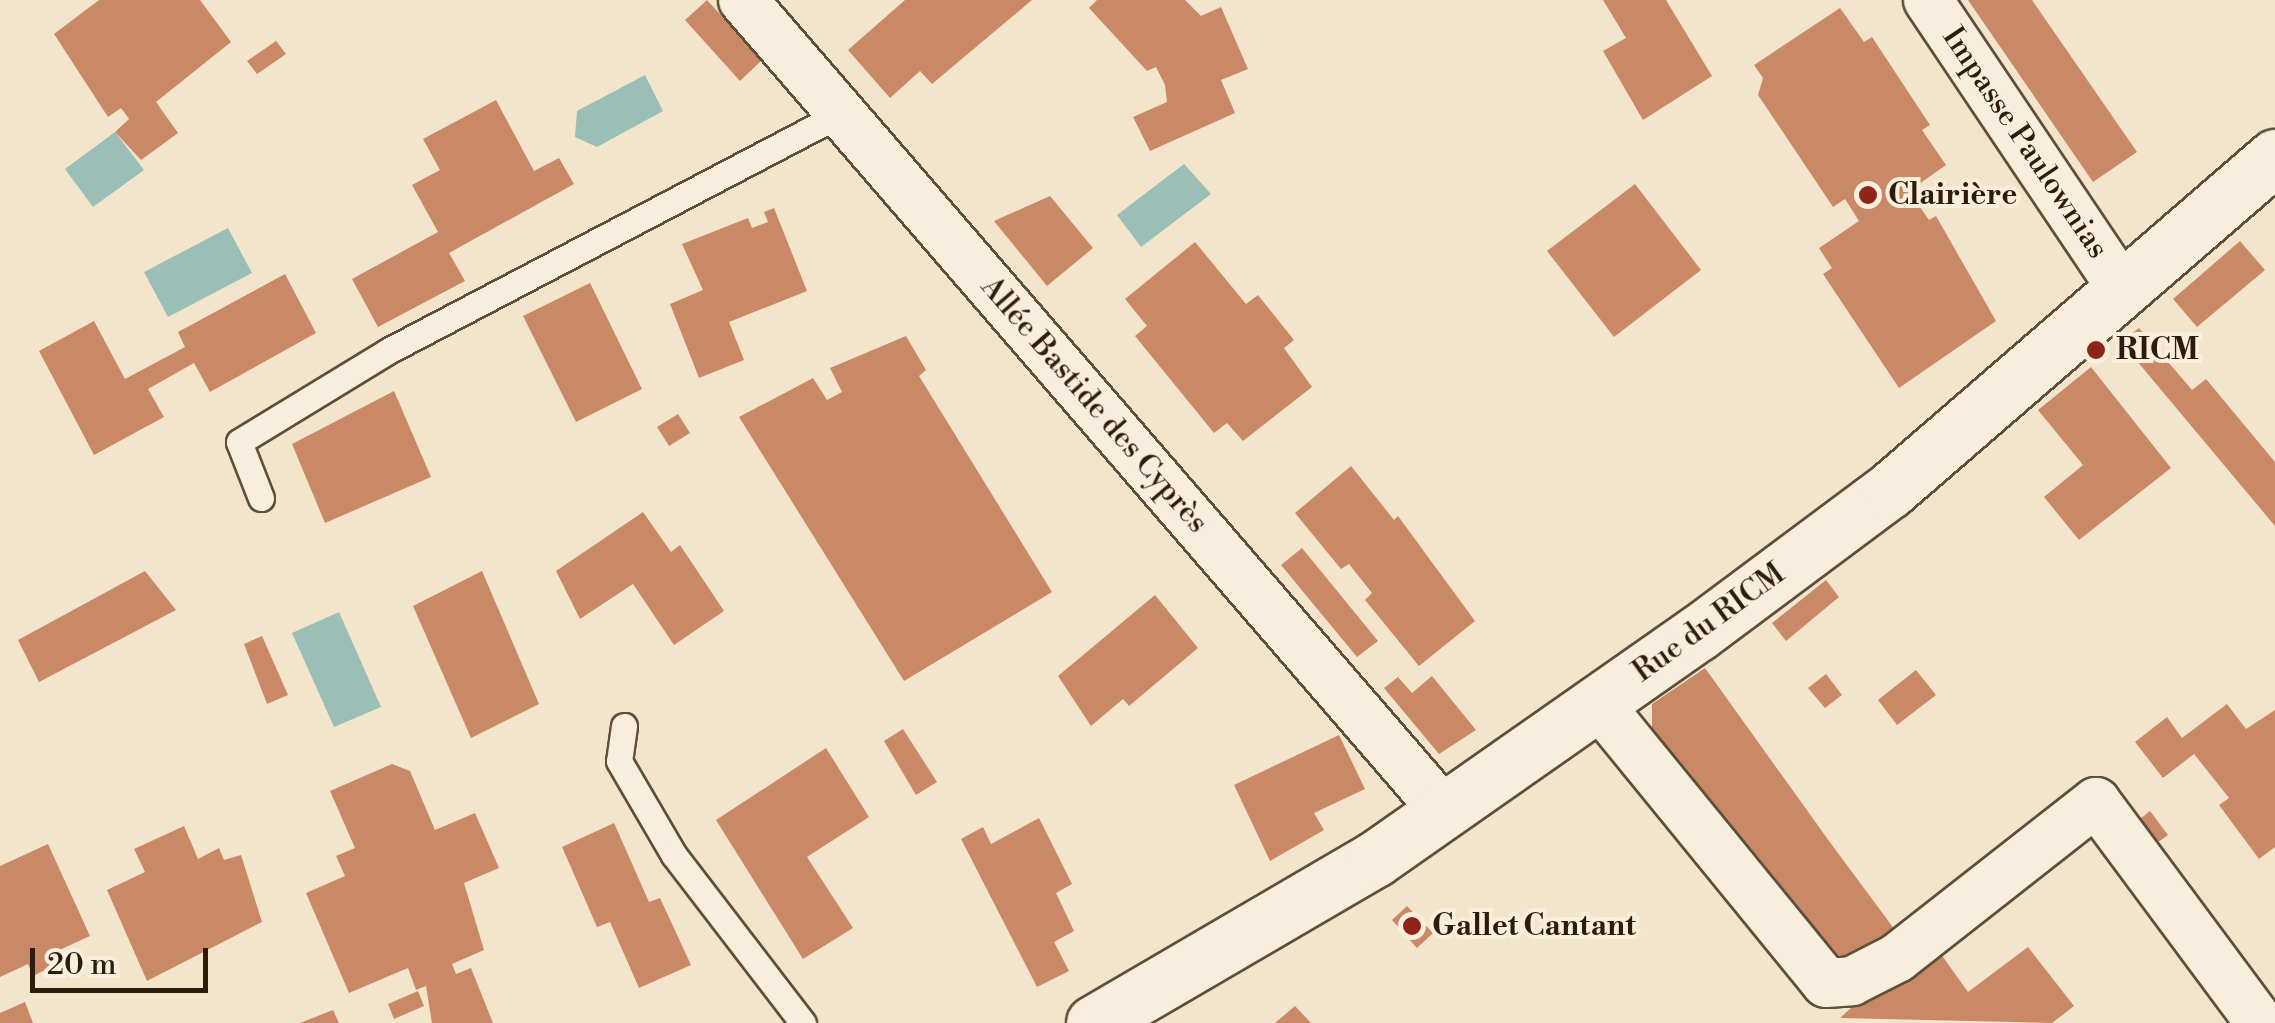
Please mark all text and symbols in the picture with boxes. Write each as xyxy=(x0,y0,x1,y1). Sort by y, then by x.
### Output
street label: Impasse Paulownias xyxy=(1934,21,2116,265)
place label: Clairière xyxy=(1888,177,2017,213)
marker: Clairière xyxy=(1857,184,1879,206)
street label: Allée Bastide des Cyprès xyxy=(973,269,1215,541)
place label: RICM xyxy=(2116,332,2199,368)
marker: RICM xyxy=(2085,339,2107,361)
street label: Rue du RICM xyxy=(1626,556,1792,690)
place label: Gallet Cantant xyxy=(1432,908,1636,944)
marker: Gallet Cantant xyxy=(1401,915,1423,937)
scale bar xyxy=(35,928,212,990)
text: 20 m xyxy=(47,946,116,984)

